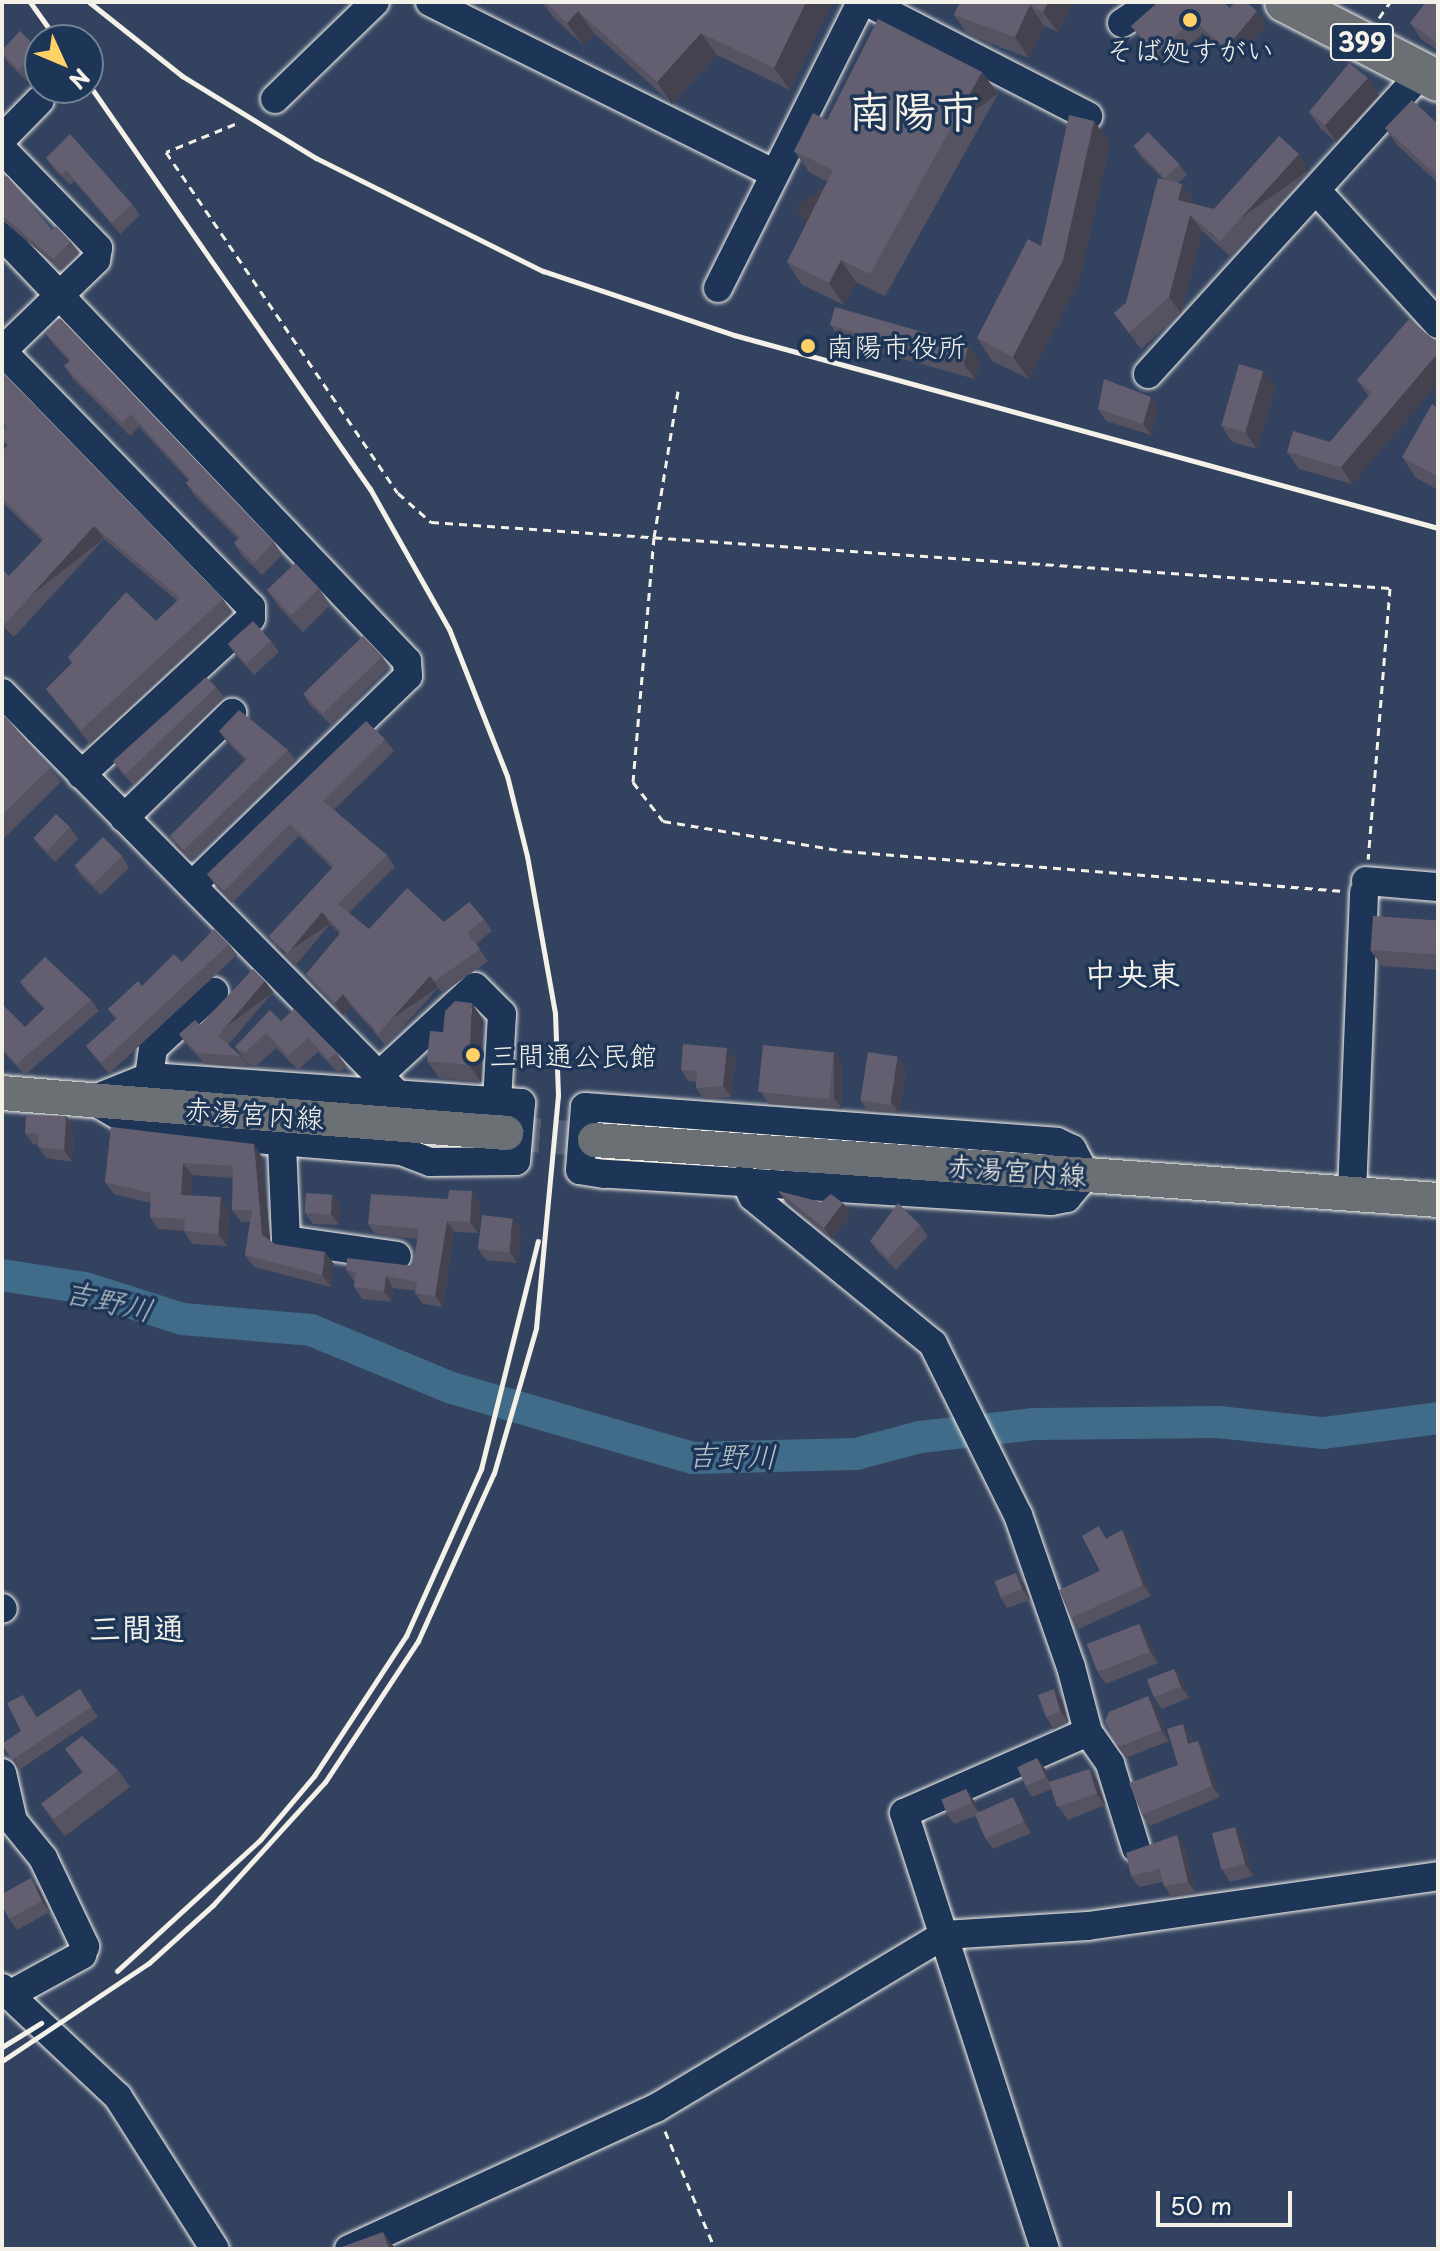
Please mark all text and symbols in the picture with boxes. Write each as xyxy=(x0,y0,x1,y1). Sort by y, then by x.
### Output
marker: そば処すがい xyxy=(1181,11,1199,29)
road number: 399 xyxy=(1328,20,1396,64)
north arrow xyxy=(24,24,104,104)
place label: そば処すがい xyxy=(1106,33,1274,67)
text: N xyxy=(62,62,98,97)
district label: 南陽市 xyxy=(848,83,980,135)
place label: 南陽市役所 xyxy=(826,329,966,363)
marker: 南陽市役所 xyxy=(797,335,819,357)
district label: 中央東 xyxy=(1084,954,1180,992)
place label: 三間通公民館 xyxy=(489,1038,657,1072)
marker: 三間通公民館 xyxy=(464,1046,482,1064)
street label: 赤湯宮内線 xyxy=(183,1091,325,1135)
street label: 赤湯宮内線 xyxy=(946,1148,1088,1192)
water label: 吉野川 xyxy=(61,1272,157,1328)
water label: 吉野川 xyxy=(687,1436,777,1474)
district label: 三間通 xyxy=(89,1608,185,1646)
scale bar xyxy=(1160,2175,1296,2225)
text: 50 m xyxy=(1170,2187,1232,2223)

